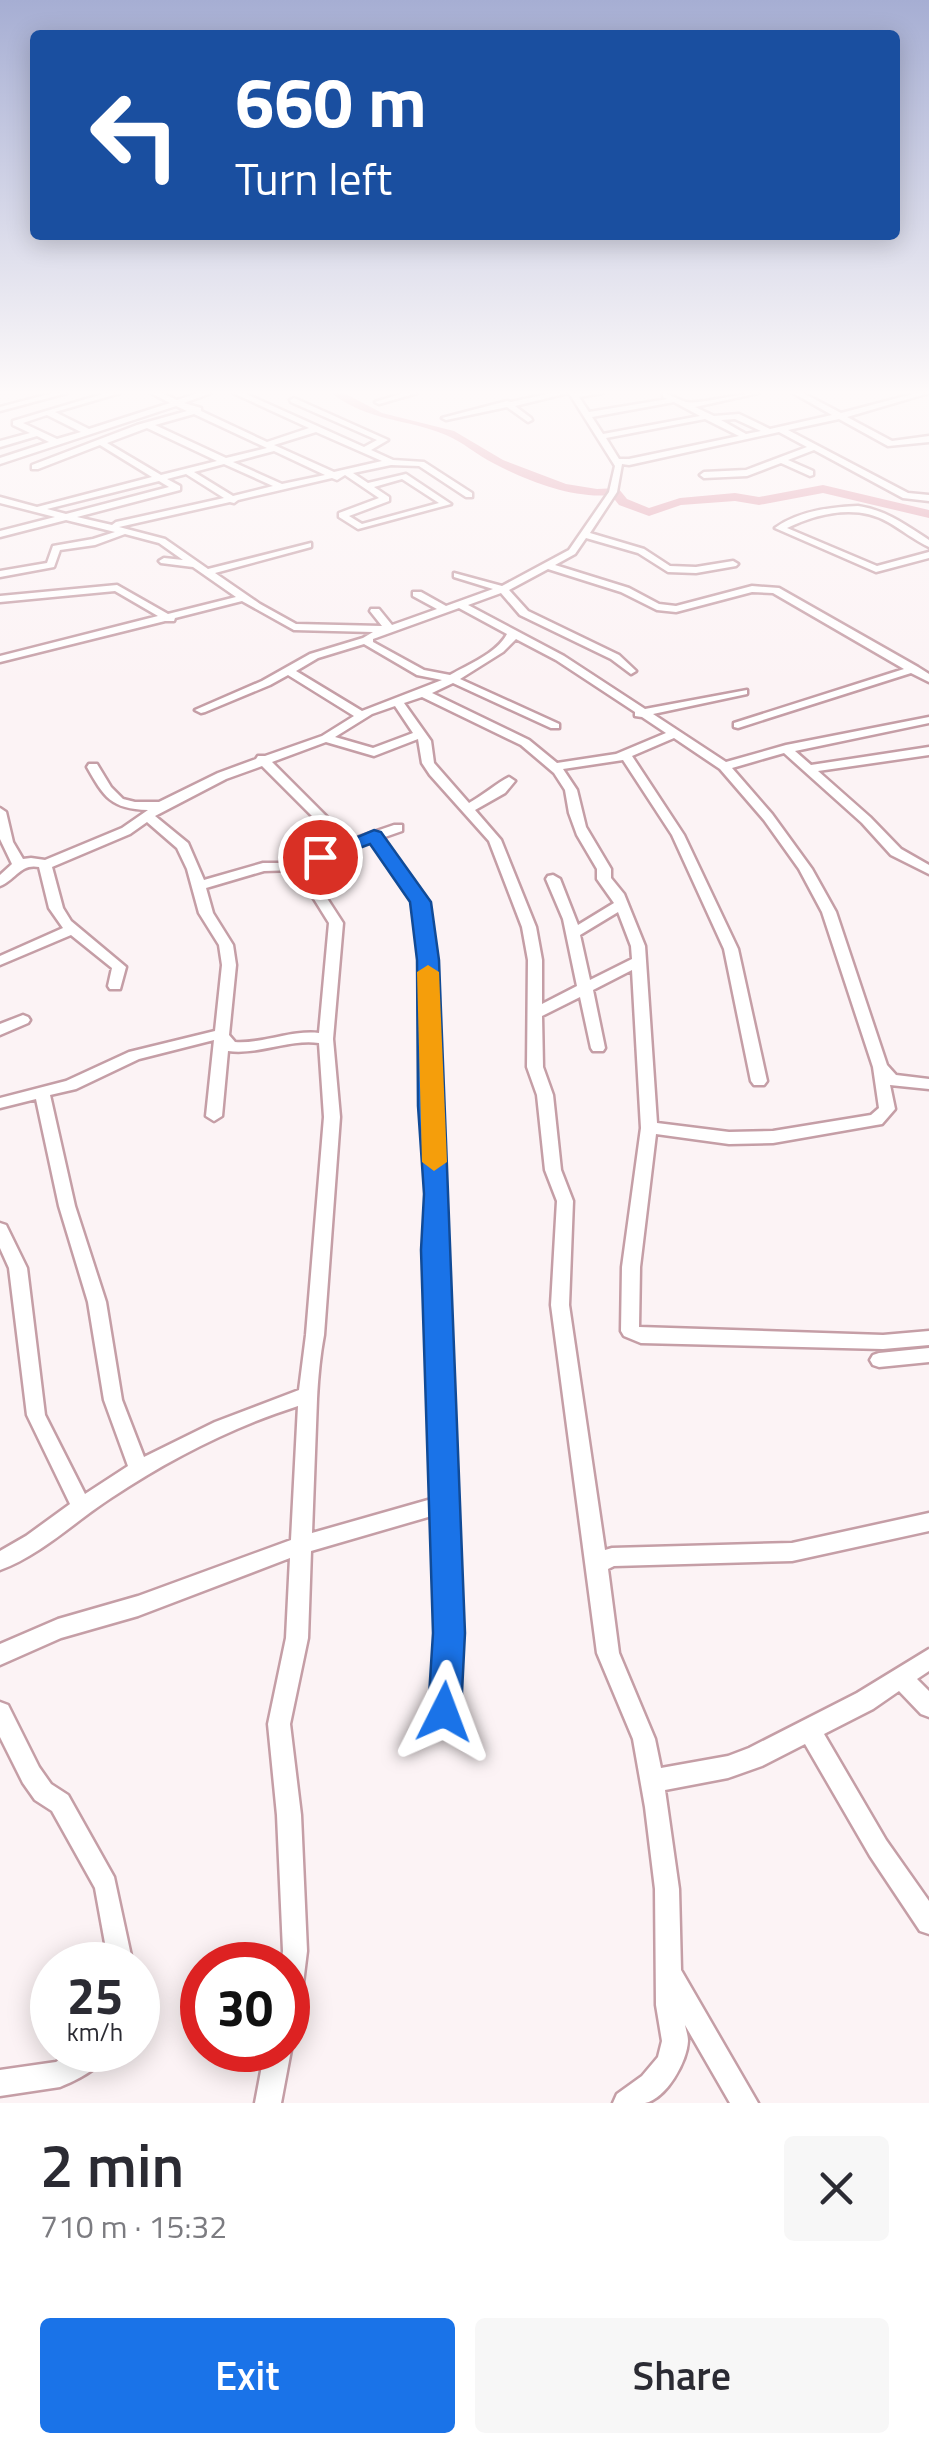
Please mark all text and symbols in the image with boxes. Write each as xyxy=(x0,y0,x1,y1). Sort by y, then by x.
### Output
text: 660 m xyxy=(235,48,427,154)
icon: left xyxy=(70,70,200,200)
text: Turn left xyxy=(235,144,392,212)
pin xyxy=(278,815,363,900)
icon: arrive xyxy=(293,830,348,885)
position arrow xyxy=(392,1660,496,1764)
speed limit sign: 30 xyxy=(180,1942,310,2072)
text: 25 xyxy=(67,1957,123,2033)
text: km/h xyxy=(67,2013,123,2051)
text: 2 min xyxy=(40,2119,184,2210)
button: close xyxy=(784,2136,889,2241)
text: 710 m · 15:32 xyxy=(40,2202,227,2250)
button: Exit xyxy=(40,2318,455,2433)
button: Share xyxy=(475,2318,889,2433)

